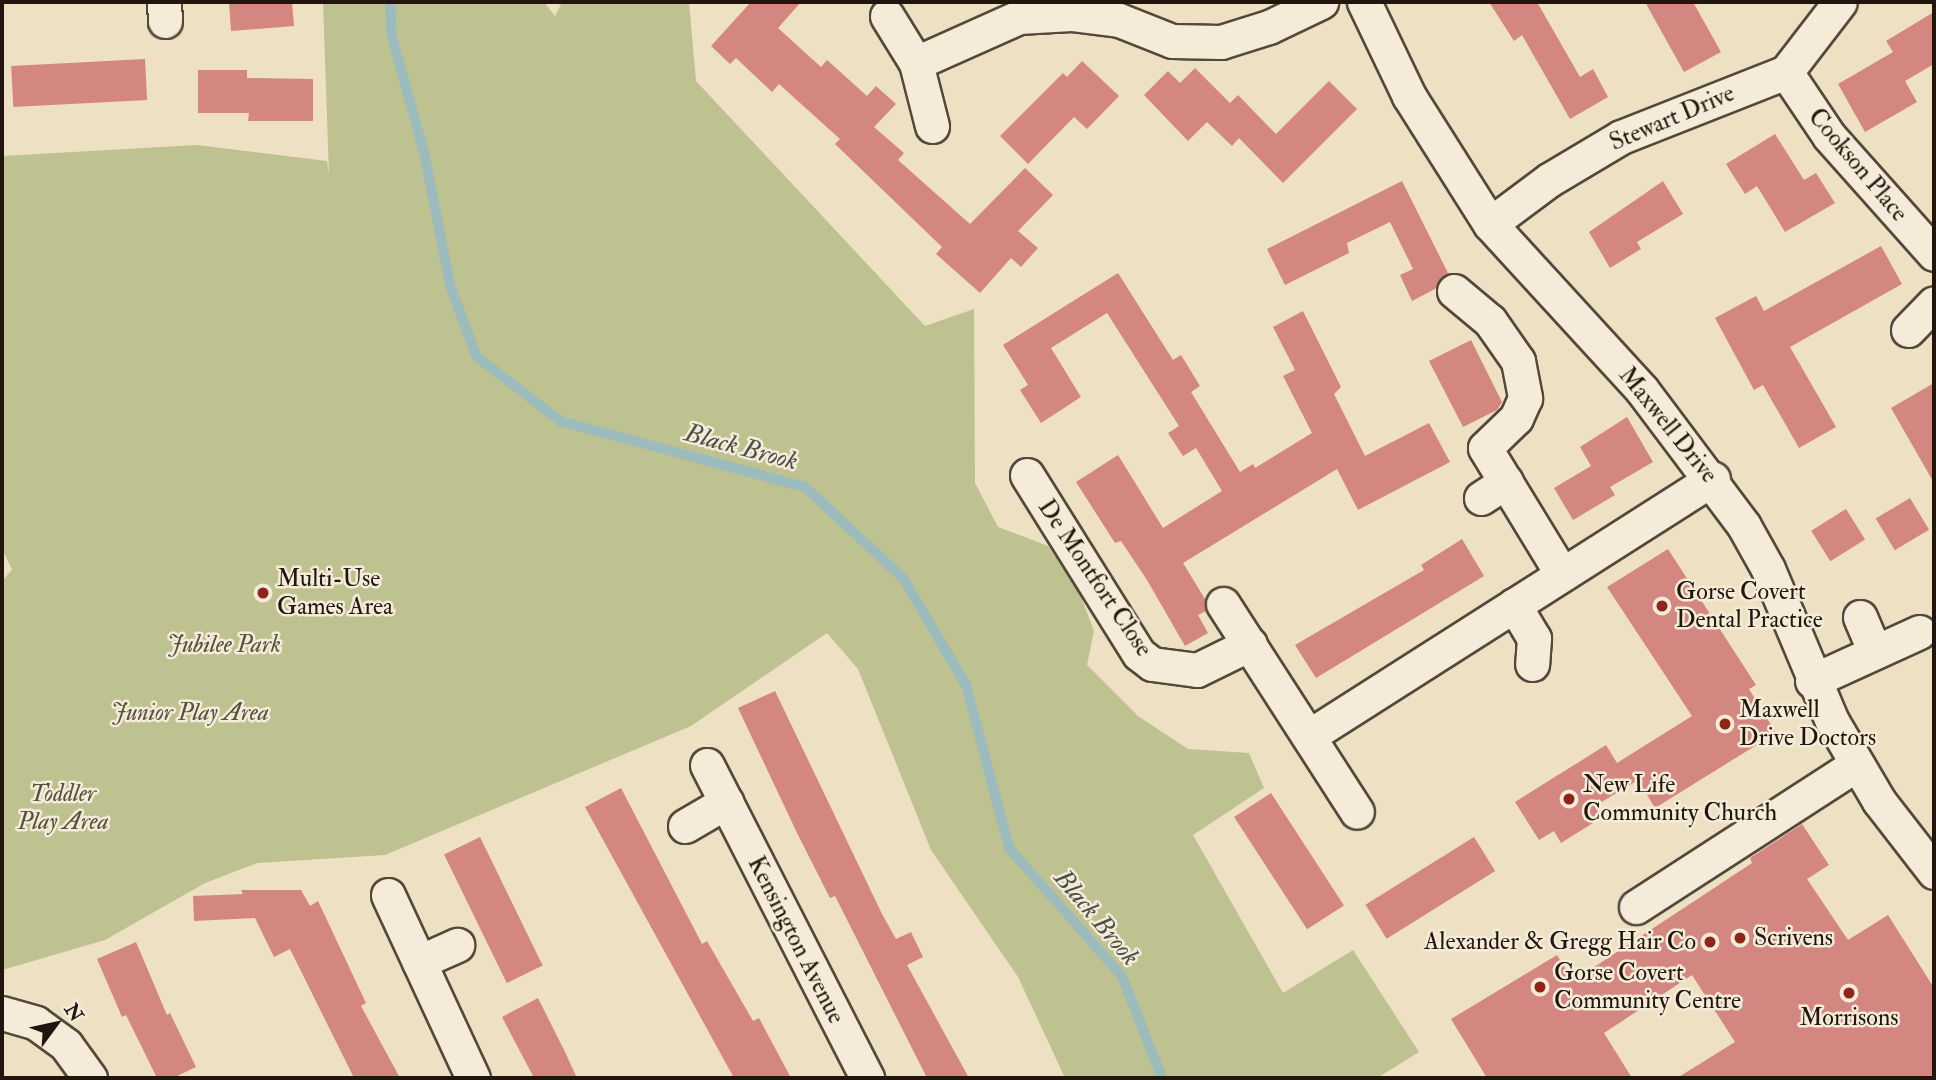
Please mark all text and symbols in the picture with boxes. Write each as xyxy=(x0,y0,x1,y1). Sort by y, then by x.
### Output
street label: Stewart Drive xyxy=(1605,79,1739,157)
street label: Cookson Place xyxy=(1802,103,1914,227)
street label: Maxwell Drive xyxy=(1613,361,1723,489)
water label: Black Brook xyxy=(681,418,801,478)
street label: De Montfort Close xyxy=(1032,494,1158,662)
place label: Multi-Use Games Area xyxy=(277,565,393,621)
place label: Gorse Covert Dental Practice xyxy=(1676,578,1823,634)
marker: Multi-Use Games Area xyxy=(255,585,271,601)
marker: Gorse Covert Dental Practice xyxy=(1654,598,1670,614)
park label: Jubilee Park xyxy=(167,631,281,659)
place label: Maxwell Drive Doctors xyxy=(1739,696,1876,752)
park label: Junior Play Area xyxy=(111,699,269,727)
marker: Maxwell Drive Doctors xyxy=(1717,716,1733,732)
place label: New Life Community Church xyxy=(1583,771,1777,827)
park label: Toddler Play Area xyxy=(17,780,109,836)
marker: New Life Community Church xyxy=(1561,791,1577,807)
street label: Kensington Avenue xyxy=(741,852,851,1028)
water label: Black Brook xyxy=(1047,864,1145,972)
place label: Scrivens xyxy=(1754,924,1833,952)
place label: Alexander & Gregg Hair Co xyxy=(1424,928,1696,956)
marker: Scrivens xyxy=(1732,930,1748,946)
marker: Alexander & Gregg Hair Co xyxy=(1702,934,1718,950)
place label: Gorse Covert Community Centre xyxy=(1554,959,1741,1015)
marker: Gorse Covert Community Centre xyxy=(1532,979,1548,995)
marker: Morrisons xyxy=(1841,985,1857,1001)
north arrow xyxy=(21,989,91,1059)
text: N xyxy=(59,999,88,1026)
place label: Morrisons xyxy=(1800,1004,1898,1032)

